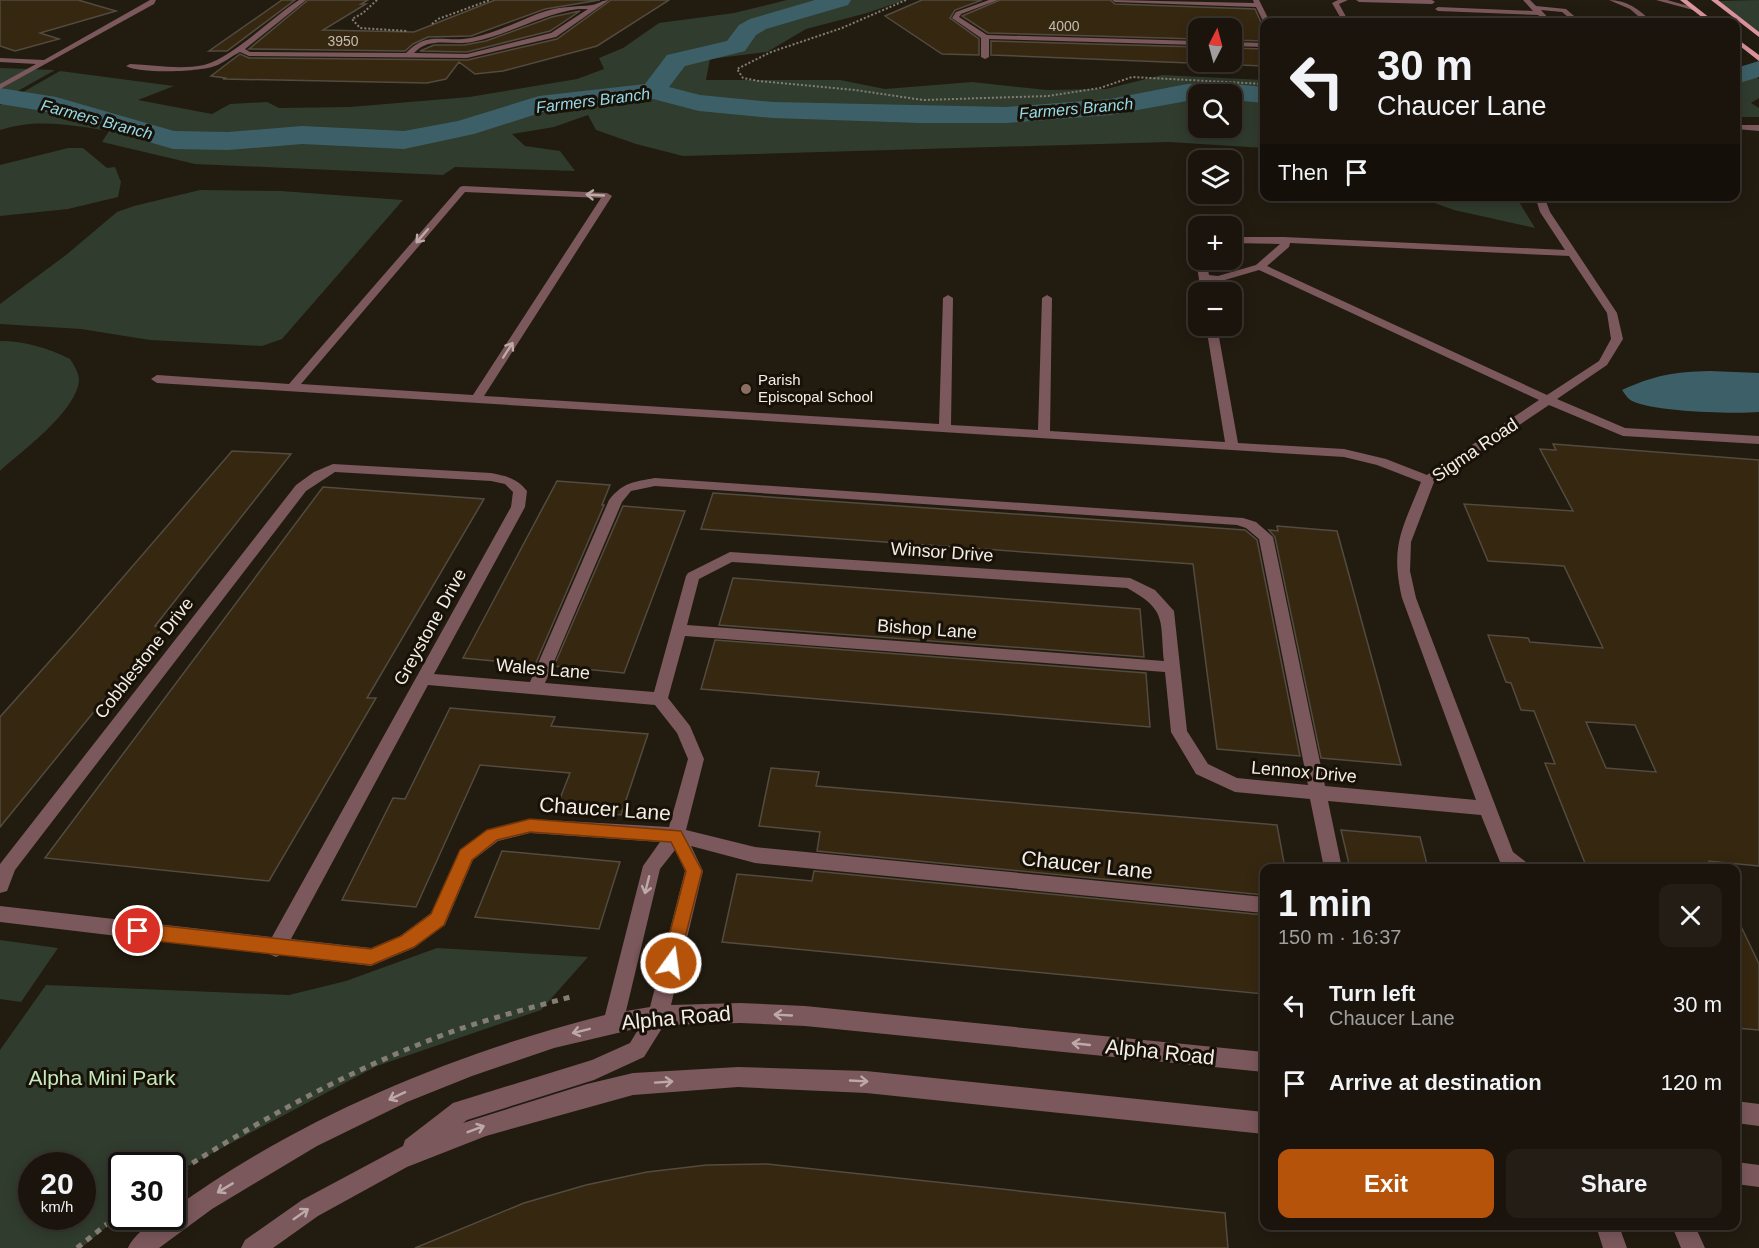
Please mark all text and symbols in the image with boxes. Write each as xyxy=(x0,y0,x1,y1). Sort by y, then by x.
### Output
house number: 4000 xyxy=(1048,18,1080,34)
north arrow xyxy=(1188,18,1242,72)
map controls xyxy=(1188,18,1242,336)
house number: 3950 xyxy=(327,33,359,49)
icon: left xyxy=(1278,42,1356,120)
text: 30 m xyxy=(1377,42,1473,89)
button: search xyxy=(1188,84,1242,138)
water label: Farmers Branch xyxy=(535,85,651,116)
text: Chaucer Lane xyxy=(1377,91,1547,121)
water label: Farmers Branch xyxy=(1018,95,1134,122)
water label: Farmers Branch xyxy=(39,96,155,143)
button: layers xyxy=(1188,150,1242,204)
icon: arrive xyxy=(1340,156,1373,189)
text: Then xyxy=(1278,160,1328,185)
one-way arrow xyxy=(585,190,605,201)
button: + xyxy=(1188,216,1242,270)
one-way arrow xyxy=(415,228,428,244)
button: − xyxy=(1188,282,1242,336)
one-way arrow xyxy=(502,342,514,358)
place label: Parish Episcopal School xyxy=(758,371,873,405)
marker: Parish Episcopal School xyxy=(739,382,753,396)
street label: Sigma Road xyxy=(1428,414,1522,486)
street label: Winsor Drive xyxy=(890,538,994,566)
street label: Greystone Drive xyxy=(390,565,470,689)
street label: Cobblestone Drive xyxy=(91,593,197,723)
street label: Bishop Lane xyxy=(876,616,978,642)
street label: Wales Lane xyxy=(495,655,591,683)
street label: Lennox Drive xyxy=(1250,757,1358,787)
street label: Chaucer Lane xyxy=(538,792,672,825)
street label: Chaucer Lane xyxy=(1020,846,1154,883)
one-way arrow xyxy=(641,875,653,894)
text: 1 min xyxy=(1278,883,1372,924)
button: close xyxy=(1659,884,1722,947)
pin xyxy=(112,905,163,956)
icon: arrive xyxy=(121,914,154,947)
text: 150 m · 16:37 xyxy=(1278,926,1401,948)
position arrow xyxy=(639,931,703,995)
text: Turn left xyxy=(1329,981,1415,1006)
icon: left xyxy=(1278,989,1311,1022)
text: 30 m xyxy=(1673,992,1722,1017)
street label: Alpha Road xyxy=(620,1001,732,1034)
text: Chaucer Lane xyxy=(1329,1007,1455,1029)
one-way arrow xyxy=(774,1009,794,1020)
one-way arrow xyxy=(571,1026,590,1038)
street label: Alpha Road xyxy=(1104,1034,1216,1069)
one-way arrow xyxy=(1072,1038,1091,1049)
park label: Alpha Mini Park xyxy=(28,1066,176,1089)
icon: arrive xyxy=(1278,1067,1311,1100)
text: Arrive at destination xyxy=(1329,1070,1542,1095)
text: 120 m xyxy=(1661,1070,1722,1095)
one-way arrow xyxy=(654,1076,674,1087)
one-way arrow xyxy=(849,1076,868,1087)
one-way arrow xyxy=(388,1092,406,1103)
one-way arrow xyxy=(466,1123,484,1134)
button: Exit xyxy=(1278,1149,1494,1218)
button: Share xyxy=(1506,1149,1722,1218)
speed limit sign: 30 xyxy=(108,1152,186,1230)
text: 20 xyxy=(40,1167,74,1200)
one-way arrow xyxy=(217,1183,234,1195)
text: km/h xyxy=(41,1198,73,1215)
one-way arrow xyxy=(292,1208,309,1220)

